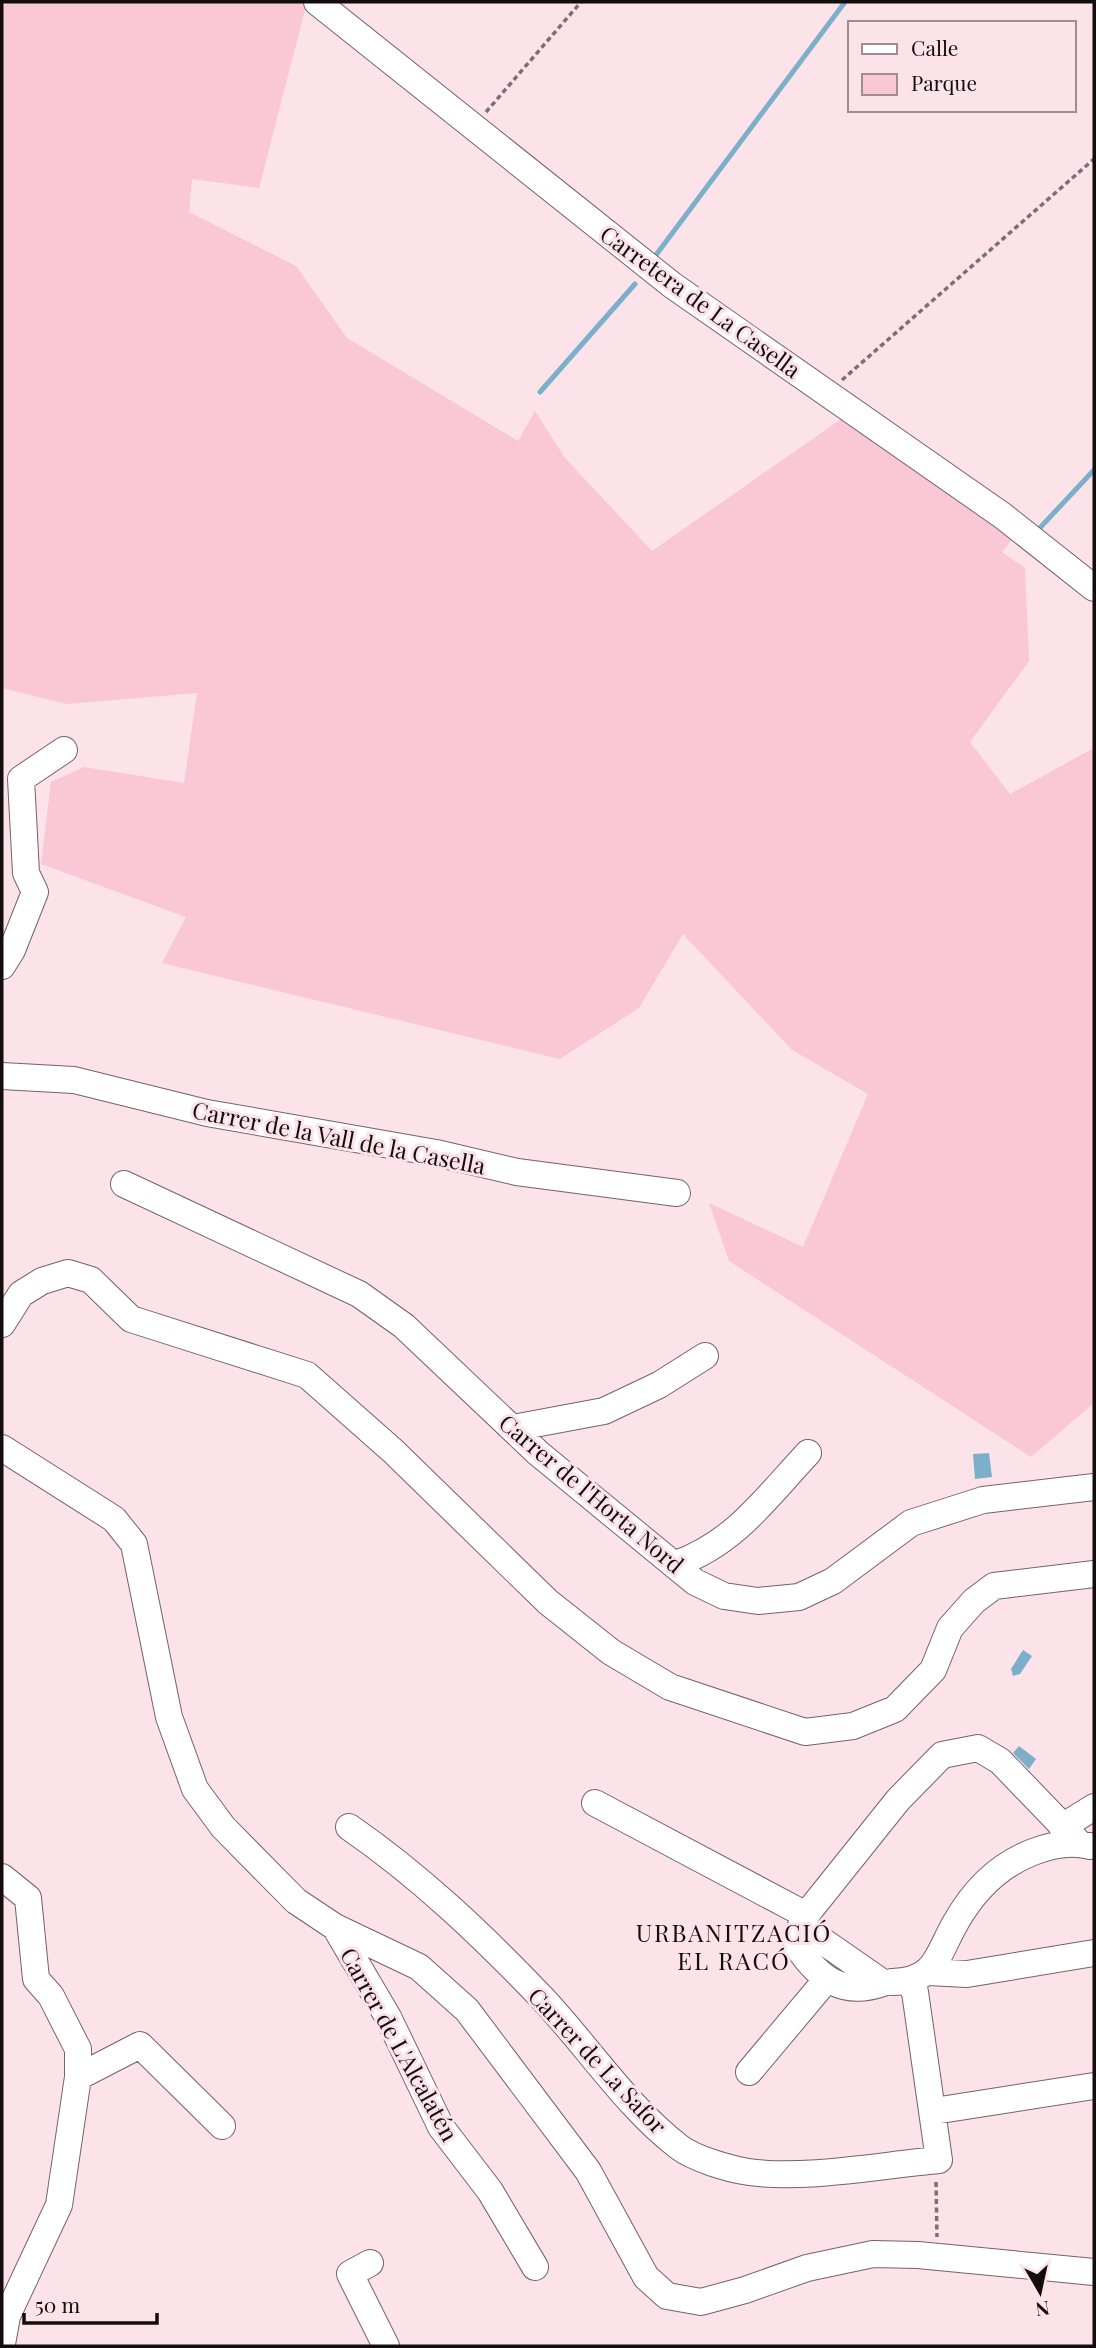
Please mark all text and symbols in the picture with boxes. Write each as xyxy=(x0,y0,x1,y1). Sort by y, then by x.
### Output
legend xyxy=(848,21,1075,112)
text: Calle xyxy=(911,33,958,61)
text: Parque xyxy=(911,68,977,96)
street label: Carretera de La Casella xyxy=(594,218,808,385)
street label: Carrer de la Vall de la Casella xyxy=(190,1093,489,1181)
street label: Carrer de l'Horta Nord xyxy=(493,1407,691,1579)
district label: URBANITZACIÓ EL RACÓ xyxy=(636,1916,832,1976)
street label: Carrer de L'Alcalatén xyxy=(334,1942,466,2147)
street label: Carrer de La Safor xyxy=(522,1980,674,2140)
north arrow xyxy=(1005,2257,1075,2327)
scale bar xyxy=(24,2282,158,2326)
text: 50 m xyxy=(35,2290,81,2318)
text: N xyxy=(1034,2296,1052,2324)

